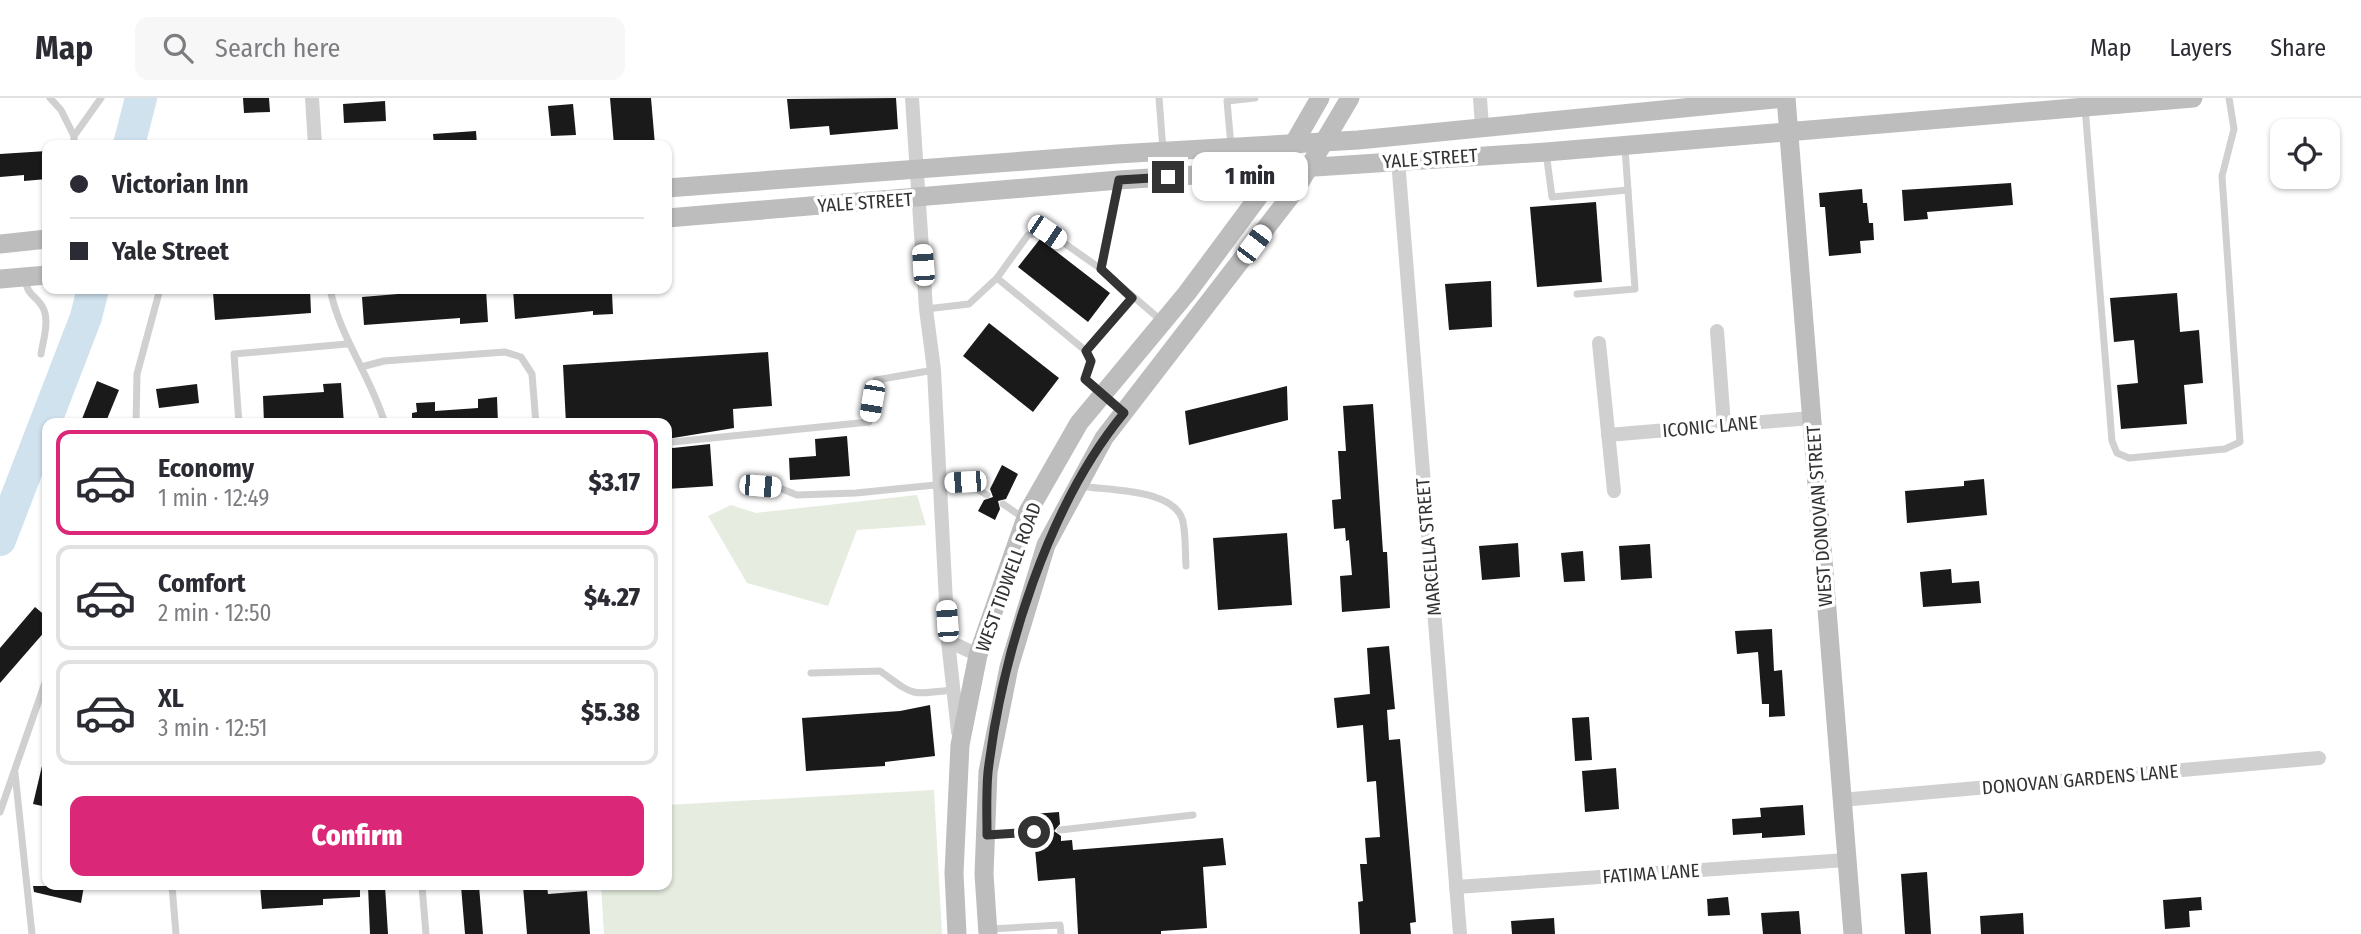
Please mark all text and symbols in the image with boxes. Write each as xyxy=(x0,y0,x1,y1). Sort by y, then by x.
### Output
search box xyxy=(135,17,625,80)
text: Map xyxy=(35,28,93,68)
icon: search xyxy=(159,29,197,67)
text: Search here xyxy=(215,33,340,64)
text: Map xyxy=(2090,34,2132,62)
text: Layers xyxy=(2170,34,2232,62)
text: Share xyxy=(2270,34,2326,62)
map controls xyxy=(2270,119,2340,189)
button: locate xyxy=(2270,119,2340,189)
street label: YALE STREET xyxy=(1382,144,1478,173)
callout: 1 min xyxy=(1192,153,1308,202)
route end xyxy=(1152,161,1184,193)
text: 1 min xyxy=(1225,162,1275,190)
text: Victorian Inn xyxy=(112,169,249,200)
street label: YALE STREET xyxy=(817,188,913,217)
car xyxy=(1024,212,1071,252)
car xyxy=(1233,221,1276,267)
text: Yale Street xyxy=(112,236,229,267)
car xyxy=(912,243,935,287)
car xyxy=(859,378,886,424)
street label: ICONIC LANE xyxy=(1661,411,1759,442)
street label: WEST DONOVAN STREET xyxy=(1802,424,1837,607)
icon: car xyxy=(74,451,137,514)
text: Economy xyxy=(158,453,254,484)
text: $3.17 xyxy=(588,467,640,498)
car xyxy=(944,470,987,494)
car xyxy=(739,474,782,498)
street label: MARCELLA STREET xyxy=(1411,477,1446,617)
text: 1 min · 12:49 xyxy=(158,484,269,512)
street label: WEST TIDWELL ROAD xyxy=(971,499,1046,655)
icon: car xyxy=(74,566,137,629)
text: Comfort xyxy=(158,568,246,599)
text: $4.27 xyxy=(584,582,640,613)
text: 2 min · 12:50 xyxy=(158,599,271,627)
car xyxy=(936,599,959,643)
icon: car xyxy=(74,681,137,744)
text: XL xyxy=(158,683,184,714)
text: $5.38 xyxy=(581,697,640,728)
text: 3 min · 12:51 xyxy=(158,714,268,742)
street label: DONOVAN GARDENS LANE xyxy=(1981,759,2179,800)
button: Confirm xyxy=(70,796,644,876)
route start xyxy=(1018,816,1050,848)
street label: FATIMA LANE xyxy=(1602,859,1700,888)

